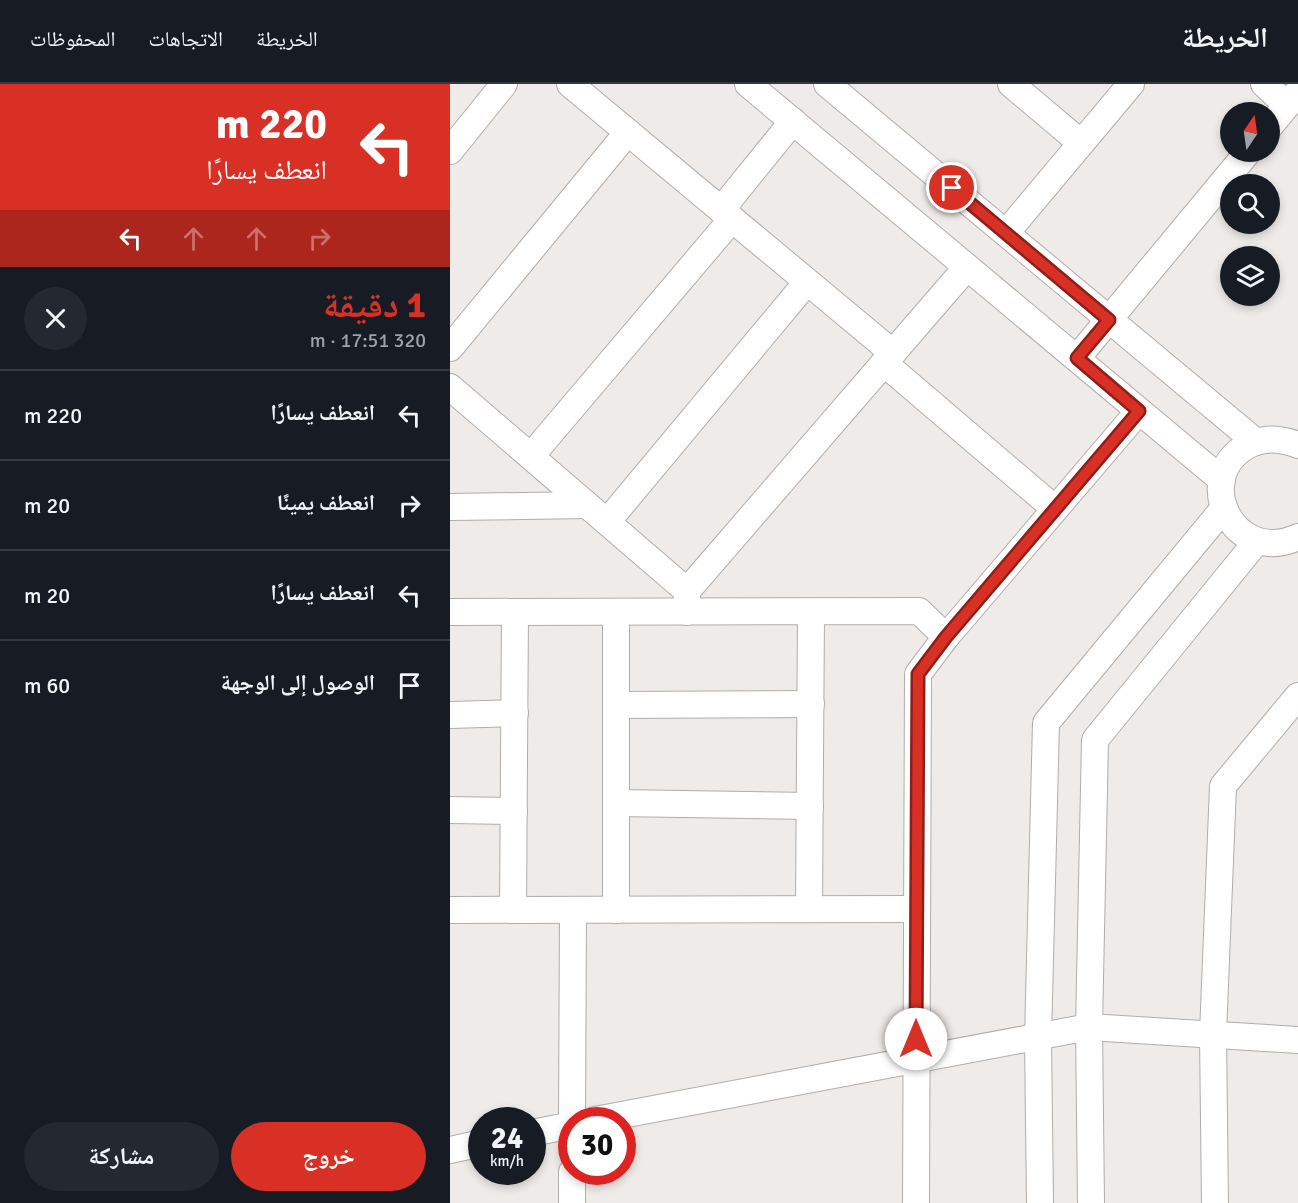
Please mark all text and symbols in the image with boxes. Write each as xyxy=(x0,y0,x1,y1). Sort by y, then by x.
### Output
text: الخريطة xyxy=(1182,21,1268,55)
text: المحفوظات xyxy=(30,26,115,52)
text: الاتجاهات xyxy=(148,26,223,52)
text: الخريطة xyxy=(256,26,318,52)
text: 220 m xyxy=(216,99,327,150)
north arrow xyxy=(1220,102,1280,162)
map controls xyxy=(1220,102,1280,306)
icon: left xyxy=(348,108,426,186)
text: انعطف يسارًا xyxy=(206,154,327,187)
pin xyxy=(926,162,977,213)
icon: arrive xyxy=(935,171,968,204)
button: search xyxy=(1220,174,1280,234)
icon: left xyxy=(114,222,147,255)
icon: ahead xyxy=(177,222,210,255)
icon: ahead xyxy=(240,222,273,255)
icon: right xyxy=(303,222,336,255)
button: layers xyxy=(1220,246,1280,306)
text: 1 دقيقة xyxy=(323,283,426,328)
button: close xyxy=(24,287,87,350)
text: 320 m · 17:51 xyxy=(310,328,426,353)
text: انعطف يسارًا xyxy=(270,399,375,426)
icon: left xyxy=(393,399,426,432)
text: 220 m xyxy=(24,402,82,429)
text: انعطف يمينًا xyxy=(277,489,375,516)
icon: right xyxy=(393,489,426,522)
text: 20 m xyxy=(24,492,70,519)
text: انعطف يسارًا xyxy=(270,579,375,606)
icon: left xyxy=(393,579,426,612)
text: 20 m xyxy=(24,582,70,609)
text: الوصول إلى الوجهة xyxy=(221,669,375,696)
icon: arrive xyxy=(393,669,426,702)
text: 60 m xyxy=(24,672,70,699)
position arrow xyxy=(884,1007,948,1071)
speed limit sign: 30 xyxy=(558,1107,636,1185)
text: 24 xyxy=(491,1120,523,1157)
button: مشاركة xyxy=(24,1122,219,1191)
button: خروج xyxy=(231,1122,426,1191)
text: km/h xyxy=(490,1152,524,1170)

